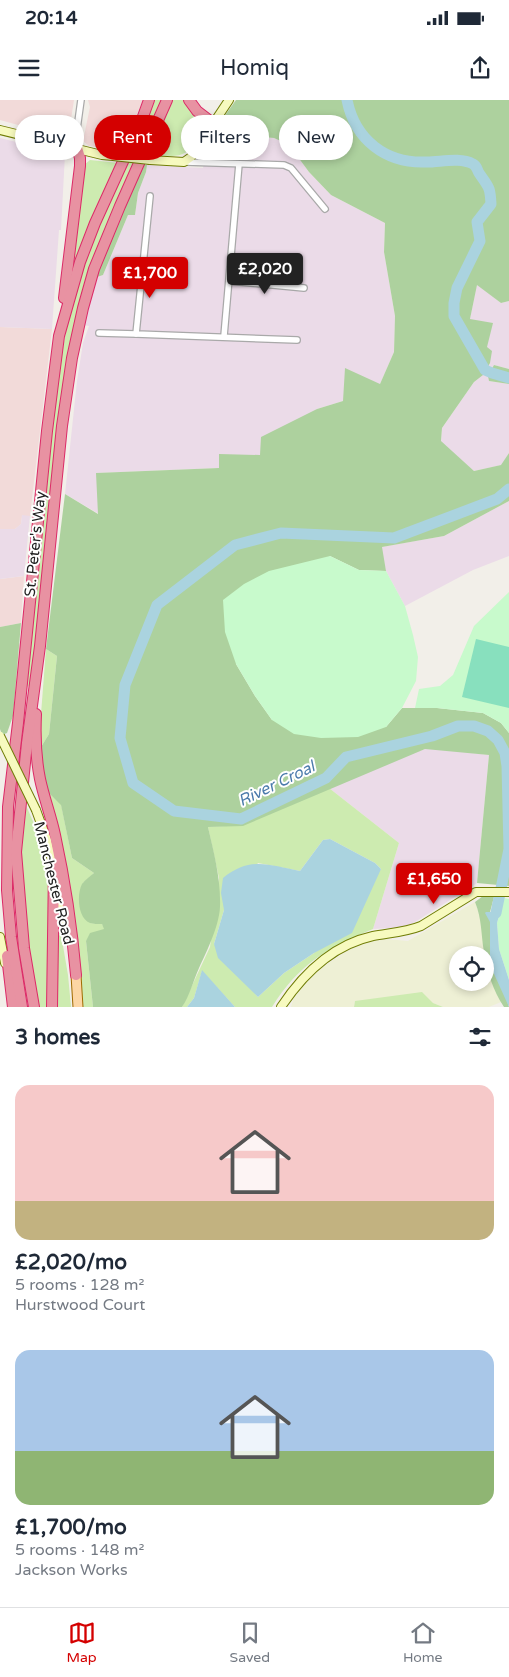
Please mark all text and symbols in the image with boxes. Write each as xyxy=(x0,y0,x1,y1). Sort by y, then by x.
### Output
text: 20:14 xyxy=(25,7,78,29)
icon: menu xyxy=(15,54,43,82)
icon: share xyxy=(466,54,494,82)
text: Homiq xyxy=(220,55,289,81)
chip: Buy xyxy=(15,115,84,160)
chip: Rent xyxy=(94,115,171,160)
chip: Filters xyxy=(181,115,269,160)
chip: New xyxy=(279,115,353,160)
pin: £2,020 xyxy=(224,252,306,295)
pin: £1,700 xyxy=(109,256,191,299)
text: £2,020 xyxy=(238,259,292,279)
text: £1,700 xyxy=(123,263,177,283)
street label: St. Peter's Way xyxy=(21,490,49,598)
water label: River Croal xyxy=(235,756,320,811)
street label: Manchester Road xyxy=(30,820,78,946)
pin: £1,650 xyxy=(393,862,475,905)
text: £1,650 xyxy=(407,869,461,889)
map controls xyxy=(449,946,494,991)
button: locate xyxy=(449,946,494,991)
icon: filters xyxy=(466,1023,494,1051)
text: 3 homes xyxy=(15,1025,100,1050)
icon: home xyxy=(210,1117,300,1207)
text: £2,020/mo xyxy=(15,1250,127,1275)
text: 5 rooms · 128 m² xyxy=(15,1275,144,1295)
text: Hurstwood Court xyxy=(15,1295,145,1315)
icon: home xyxy=(210,1382,300,1472)
text: £1,700/mo xyxy=(15,1515,127,1540)
text: 5 rooms · 148 m² xyxy=(15,1540,144,1560)
text: Jackson Works xyxy=(15,1560,128,1580)
tab: Map xyxy=(66,1619,97,1666)
tab: Saved xyxy=(230,1619,270,1666)
tab: Home xyxy=(403,1619,443,1666)

